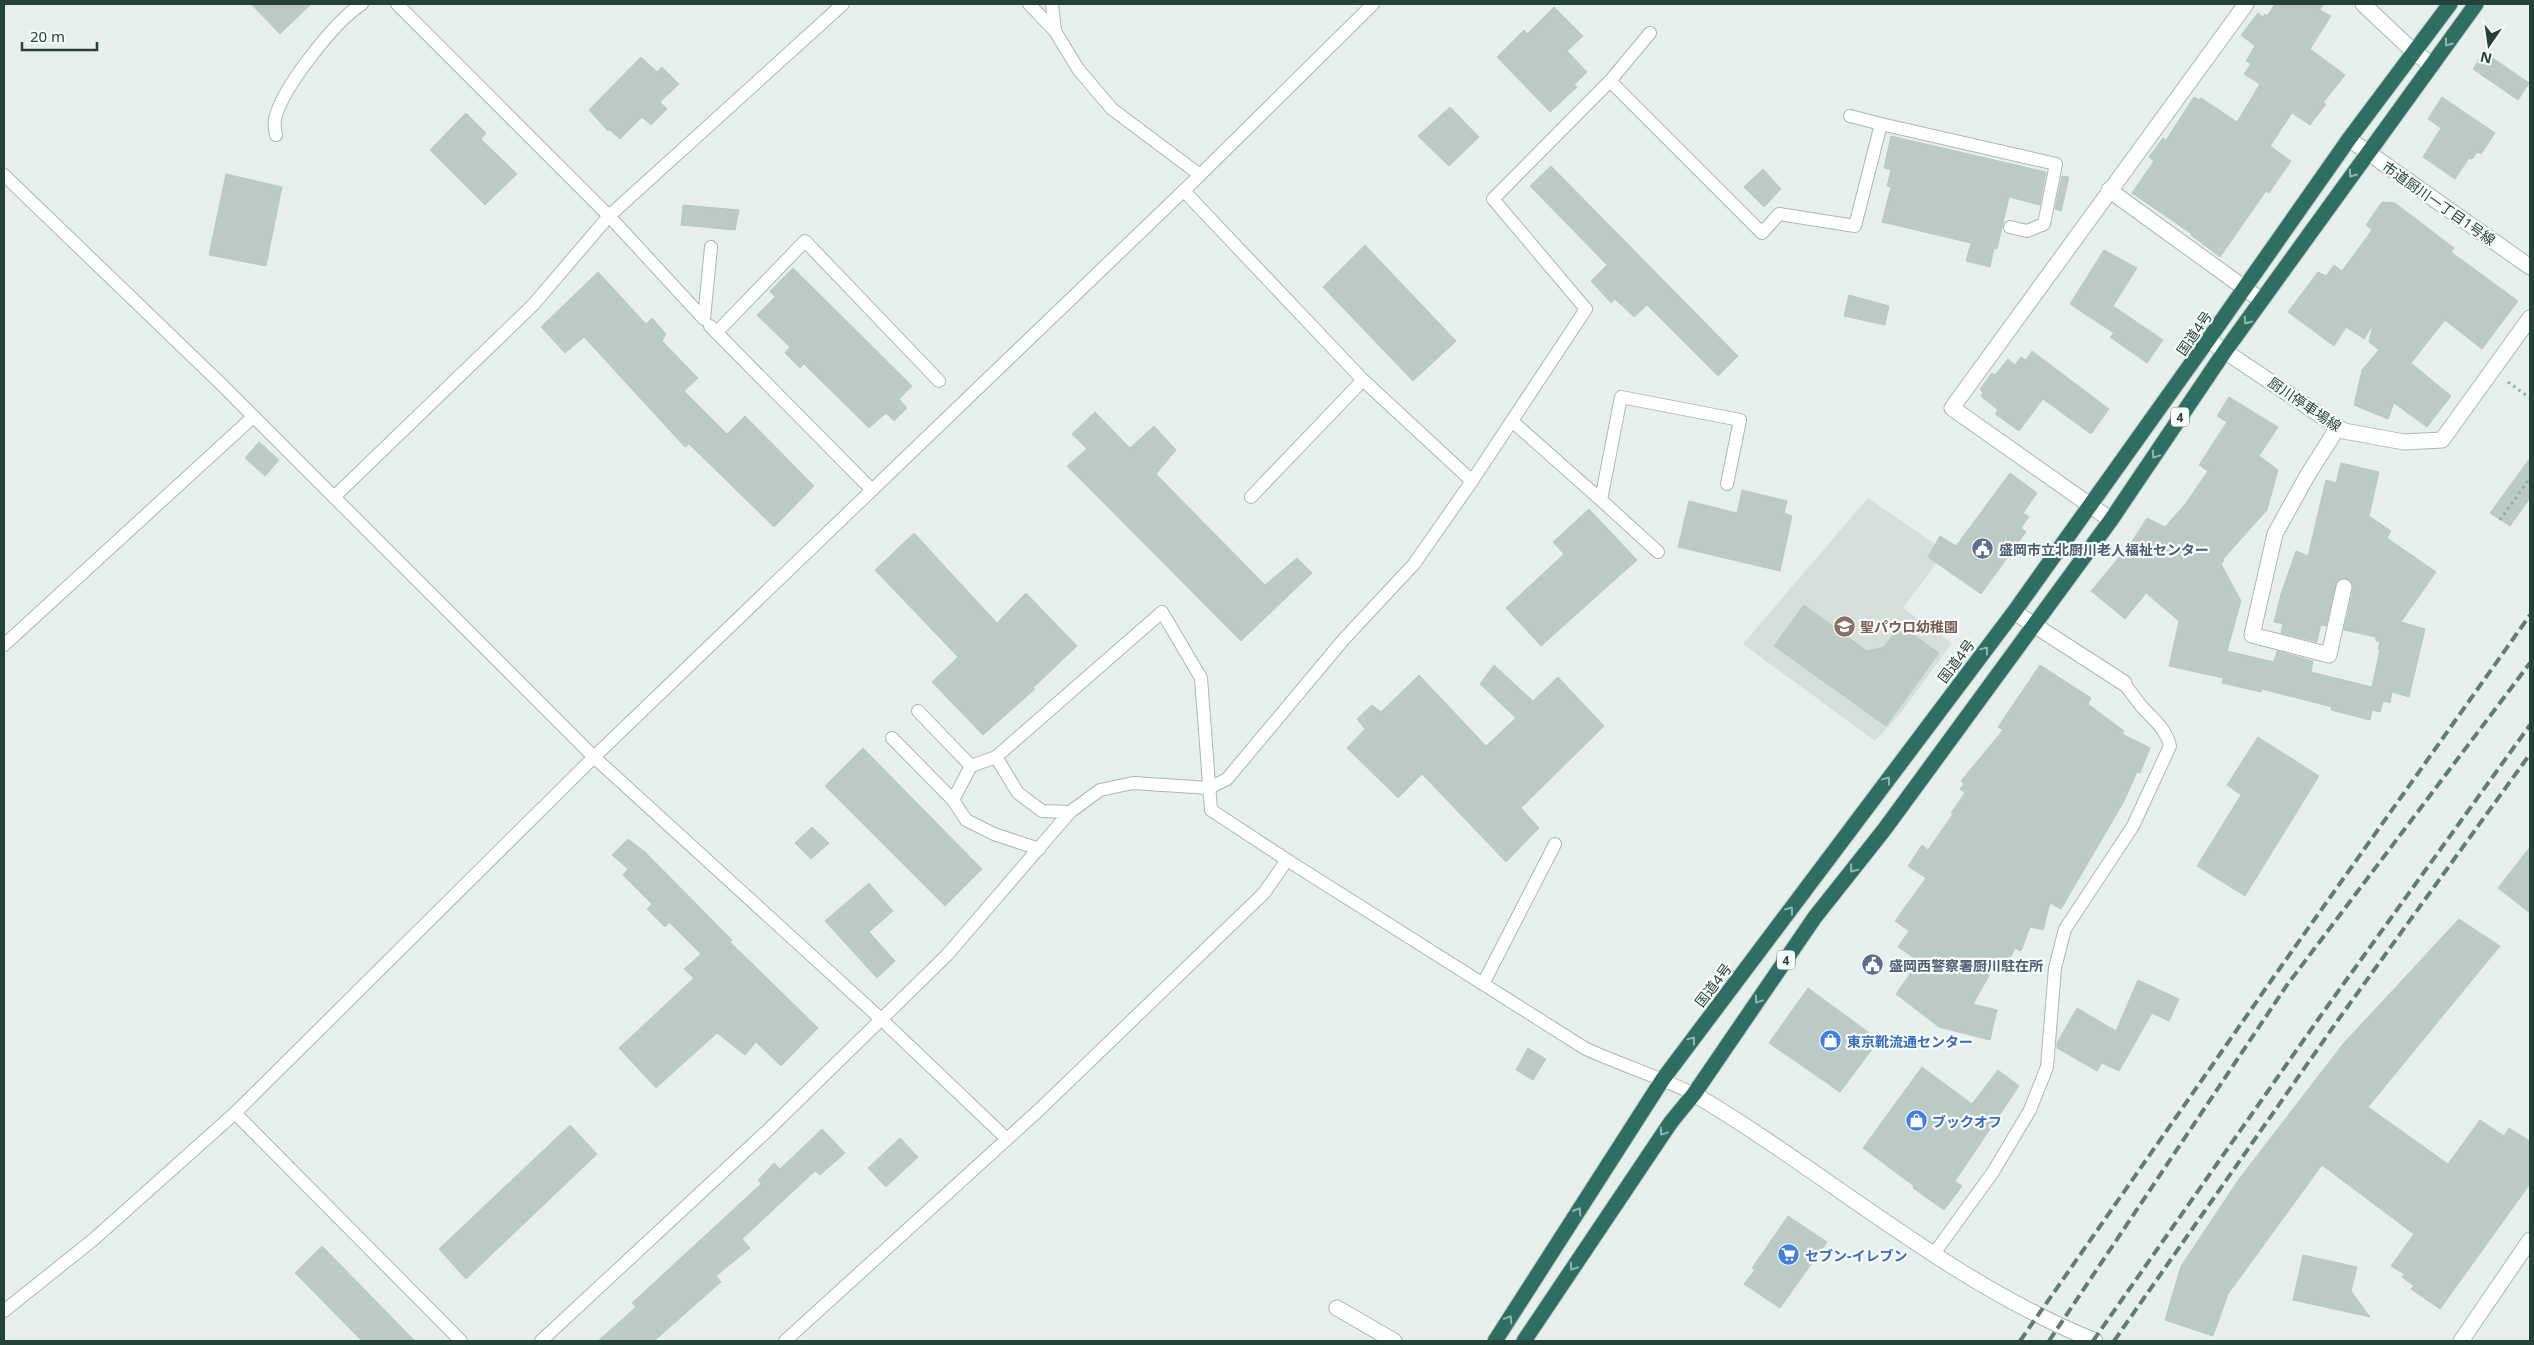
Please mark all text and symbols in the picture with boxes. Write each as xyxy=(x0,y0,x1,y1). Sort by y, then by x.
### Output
scale bar xyxy=(22,20,98,52)
north arrow xyxy=(2464,20,2514,70)
text: 20 m xyxy=(30,26,65,46)
one-way arrow xyxy=(2445,37,2454,47)
text: N xyxy=(2478,48,2494,69)
street label: 市道厨川一丁目1号線 xyxy=(2379,157,2499,249)
one-way arrow xyxy=(2349,169,2358,178)
street label: 国道4号 xyxy=(2172,307,2216,359)
one-way arrow xyxy=(2244,315,2253,324)
street label: 厨川停車場線 xyxy=(2265,373,2345,435)
road number: 4 xyxy=(2171,408,2189,427)
one-way arrow xyxy=(2152,449,2161,459)
public building icon: 盛岡市立北厨川老人福祉センター xyxy=(1971,537,1995,561)
place label: 盛岡市立北厨川老人福祉センター xyxy=(1999,540,2209,559)
school or university icon: 聖パウロ幼稚園 xyxy=(1832,614,1856,638)
place label: 聖パウロ幼稚園 xyxy=(1860,617,1958,636)
street label: 国道4号 xyxy=(1933,635,1979,687)
one-way arrow xyxy=(1979,646,1988,656)
one-way arrow xyxy=(1882,777,1890,786)
one-way arrow xyxy=(1851,863,1859,872)
one-way arrow xyxy=(1784,906,1793,916)
road number: 4 xyxy=(1777,950,1795,970)
public building icon: 盛岡西警察署厨川駐在所 xyxy=(1861,953,1885,977)
place label: 盛岡西警察署厨川駐在所 xyxy=(1889,956,2043,975)
street label: 国道4号 xyxy=(1690,959,1736,1011)
one-way arrow xyxy=(1755,994,1764,1004)
shop icon: 東京靴流通センター xyxy=(1819,1029,1843,1053)
place label: 東京靴流通センター xyxy=(1847,1032,1973,1051)
one-way arrow xyxy=(1687,1037,1695,1046)
shop icon: ブックオフ xyxy=(1904,1109,1928,1133)
place label: ブックオフ xyxy=(1932,1112,2002,1131)
one-way arrow xyxy=(1660,1127,1670,1136)
one-way arrow xyxy=(1572,1207,1581,1216)
supermarket icon: セブン-イレブン xyxy=(1777,1243,1801,1267)
place label: セブン-イレブン xyxy=(1805,1246,1907,1265)
one-way arrow xyxy=(1570,1261,1579,1271)
one-way arrow xyxy=(1503,1315,1513,1324)

